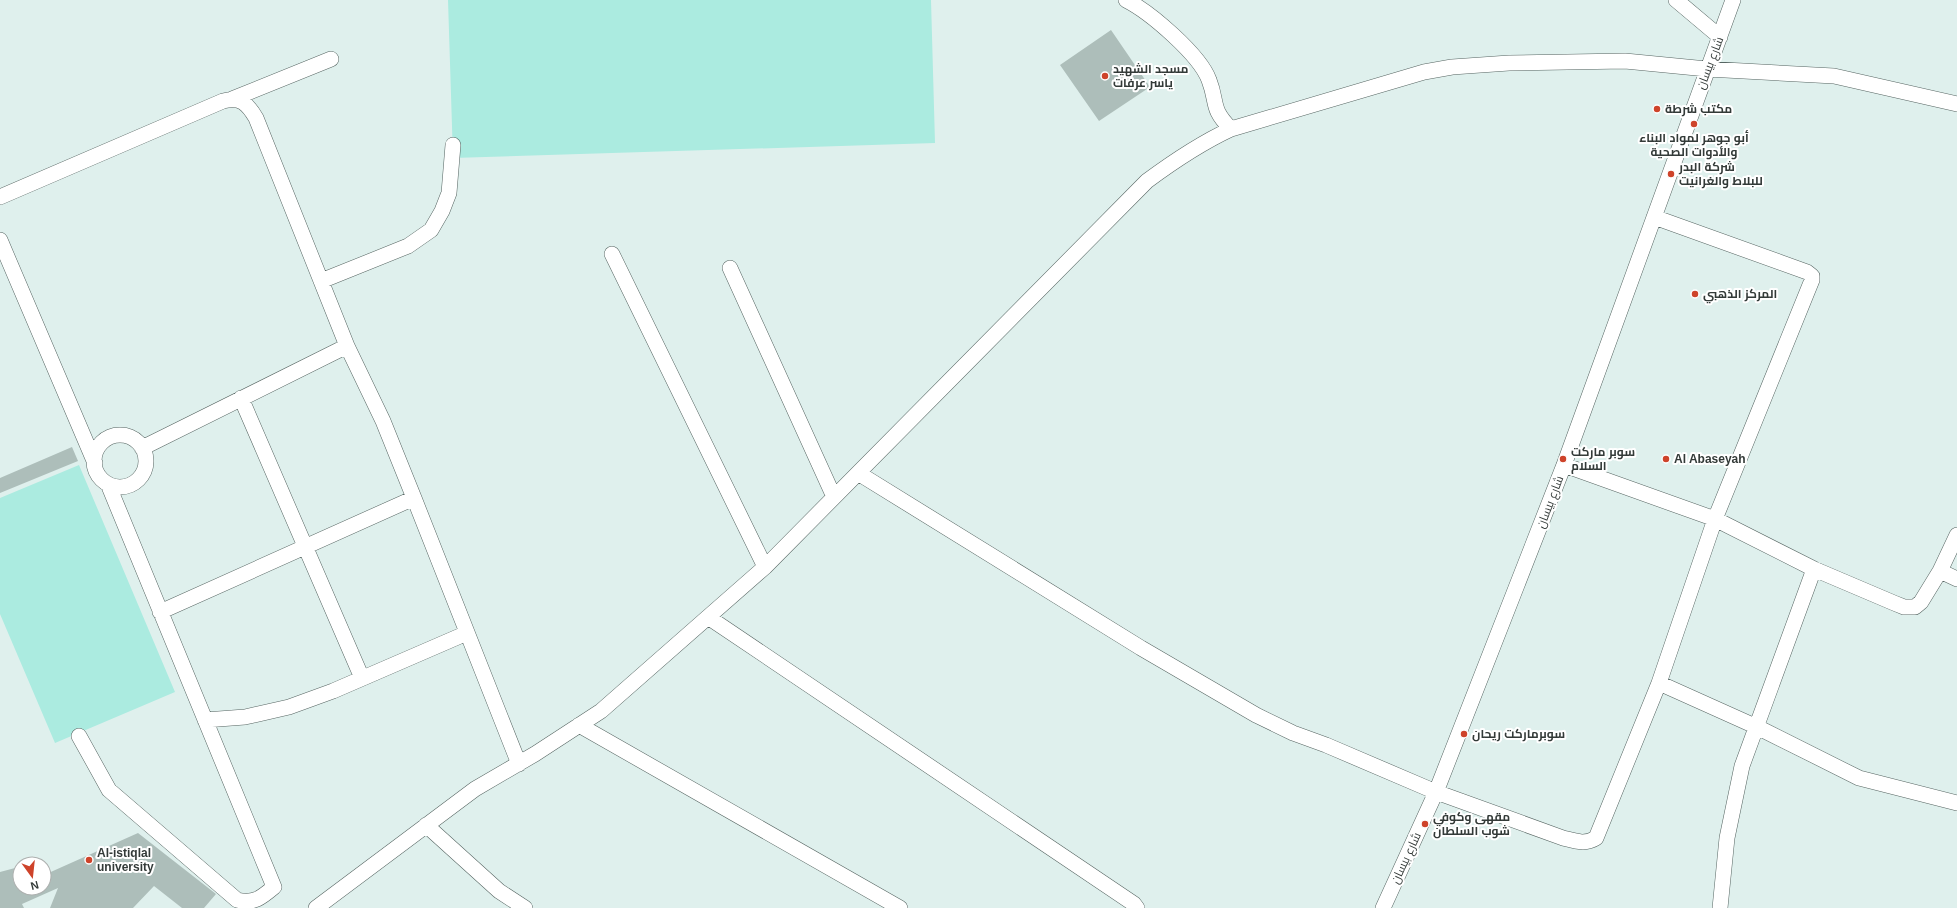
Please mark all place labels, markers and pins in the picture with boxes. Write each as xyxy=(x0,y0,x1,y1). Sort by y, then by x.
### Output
place label: مسجد الشهيد ياسر عرفات xyxy=(1113,62,1189,91)
marker: مسجد الشهيد ياسر عرفات xyxy=(1100,71,1110,81)
place label: مكتب شرطة xyxy=(1665,102,1732,117)
marker: مكتب شرطة xyxy=(1652,104,1662,114)
marker: أبو جوهر لمواد البناء والأدوات الصحية xyxy=(1689,119,1699,129)
place label: أبو جوهر لمواد البناء والأدوات الصحية xyxy=(1639,130,1749,160)
place label: شركة البدر للبلاط والغرانيت xyxy=(1678,160,1763,189)
marker: شركة البدر للبلاط والغرانيت xyxy=(1666,169,1676,179)
place label: المركز الذهبي xyxy=(1703,287,1777,304)
marker: المركز الذهبي xyxy=(1690,289,1700,299)
place label: سوبر ماركت السلام xyxy=(1571,445,1635,474)
place label: Al Abaseyah xyxy=(1674,452,1746,466)
marker: سوبر ماركت السلام xyxy=(1558,454,1568,464)
marker: Al Abaseyah xyxy=(1661,454,1671,464)
place label: سوبرماركت ريحان xyxy=(1472,727,1565,742)
marker: سوبرماركت ريحان xyxy=(1459,729,1469,739)
place label: مقهى وكوفي شوب السلطان xyxy=(1433,810,1510,839)
marker: مقهى وكوفي شوب السلطان xyxy=(1420,819,1430,829)
place label: Al-istiqlal university xyxy=(97,846,154,874)
marker: Al-istiqlal university xyxy=(84,855,94,865)

